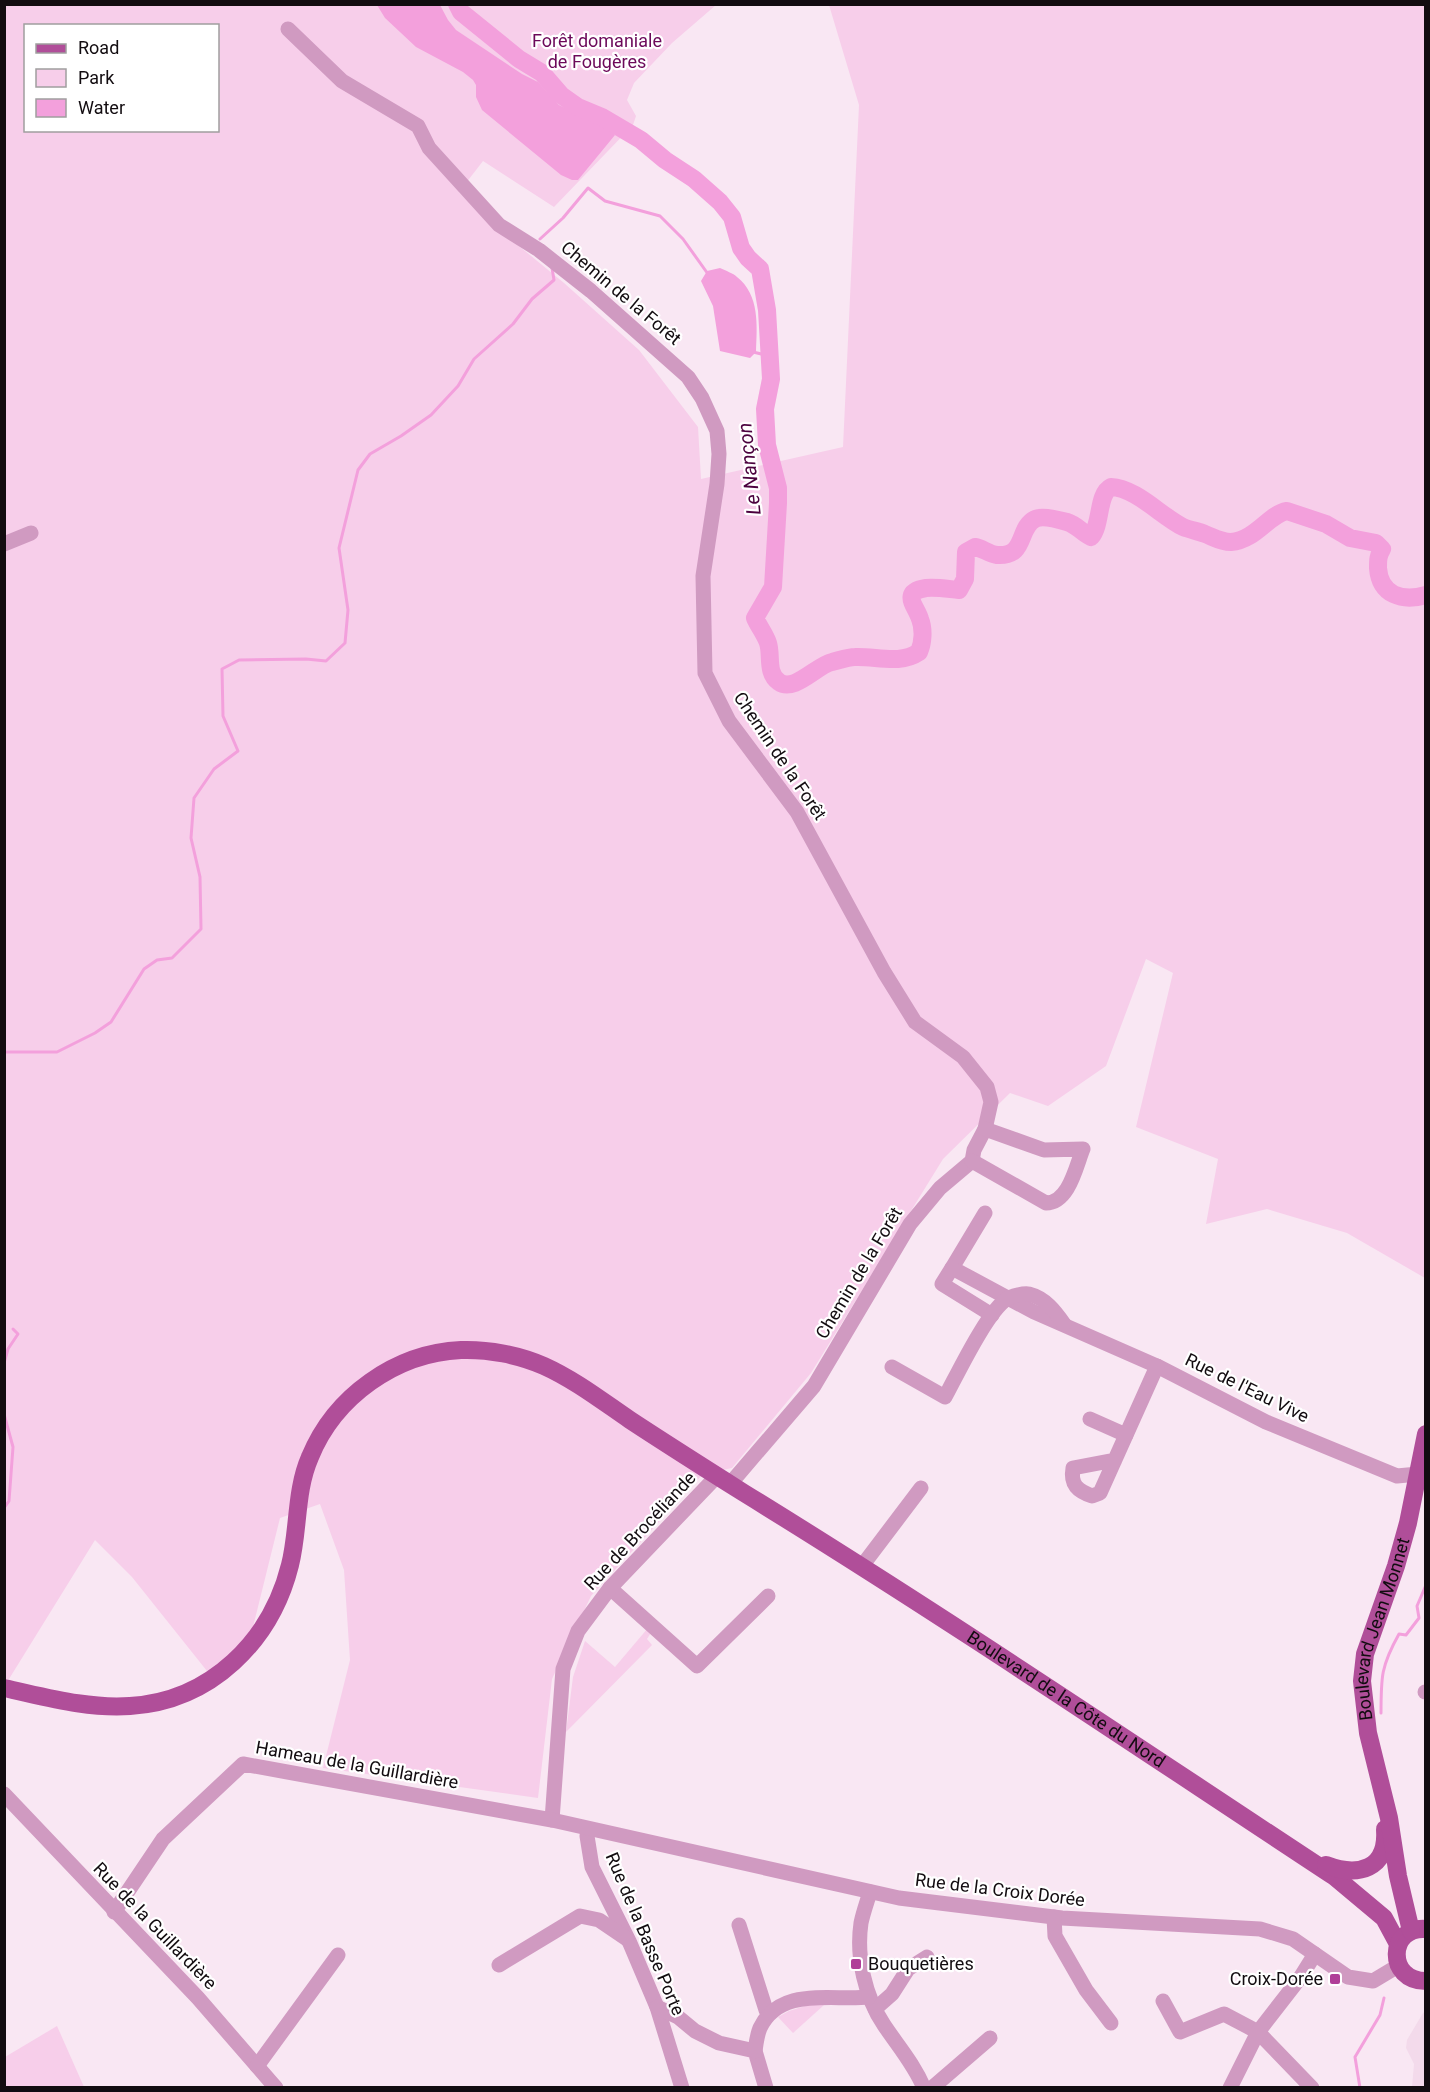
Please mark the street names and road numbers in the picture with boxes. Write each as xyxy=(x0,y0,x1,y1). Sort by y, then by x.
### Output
street label: Chemin de la Forêt xyxy=(557,236,686,349)
street label: Chemin de la Forêt xyxy=(730,688,831,824)
street label: Chemin de la Forêt xyxy=(811,1203,906,1342)
street label: Rue de l'Eau Vive xyxy=(1182,1348,1313,1427)
street label: Rue de Brocéliande xyxy=(580,1467,700,1594)
street label: Boulevard Jean Monnet xyxy=(1351,1535,1413,1722)
street label: Boulevard de la Côte du Nord xyxy=(963,1626,1169,1772)
street label: Hameau de la Guillardière xyxy=(254,1736,460,1793)
street label: Rue de la Basse Porte xyxy=(602,1849,689,2018)
street label: Rue de la Guillardière xyxy=(89,1858,221,1994)
street label: Rue de la Croix Dorée xyxy=(914,1869,1086,1910)

